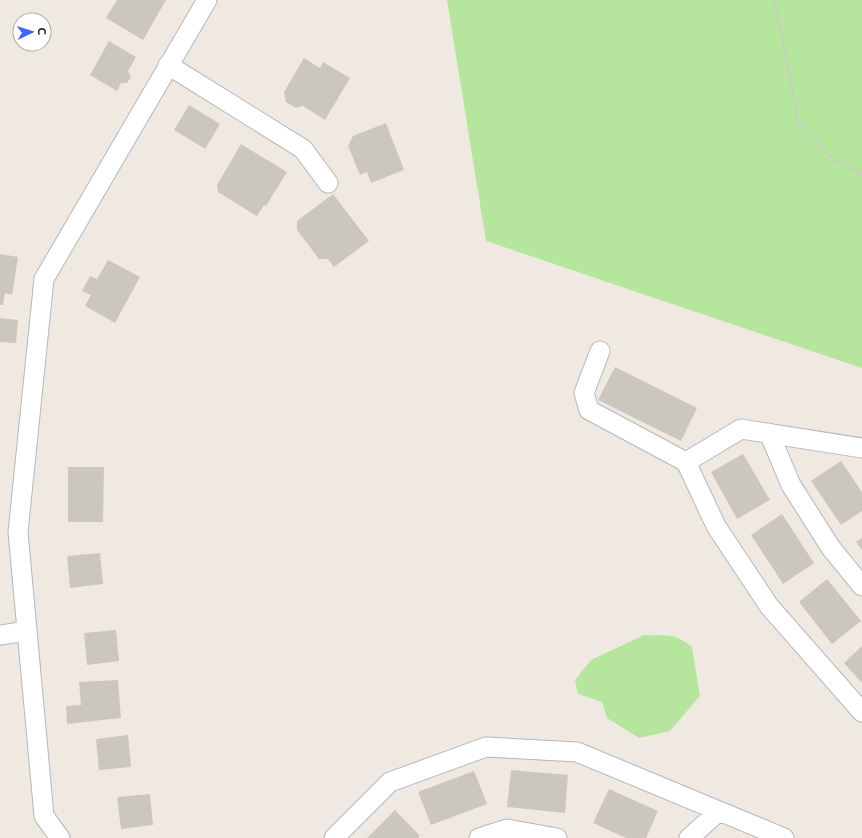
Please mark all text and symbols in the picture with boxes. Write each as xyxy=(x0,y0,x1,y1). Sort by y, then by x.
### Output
north arrow xyxy=(12,12,52,52)
text: С xyxy=(36,27,49,36)

